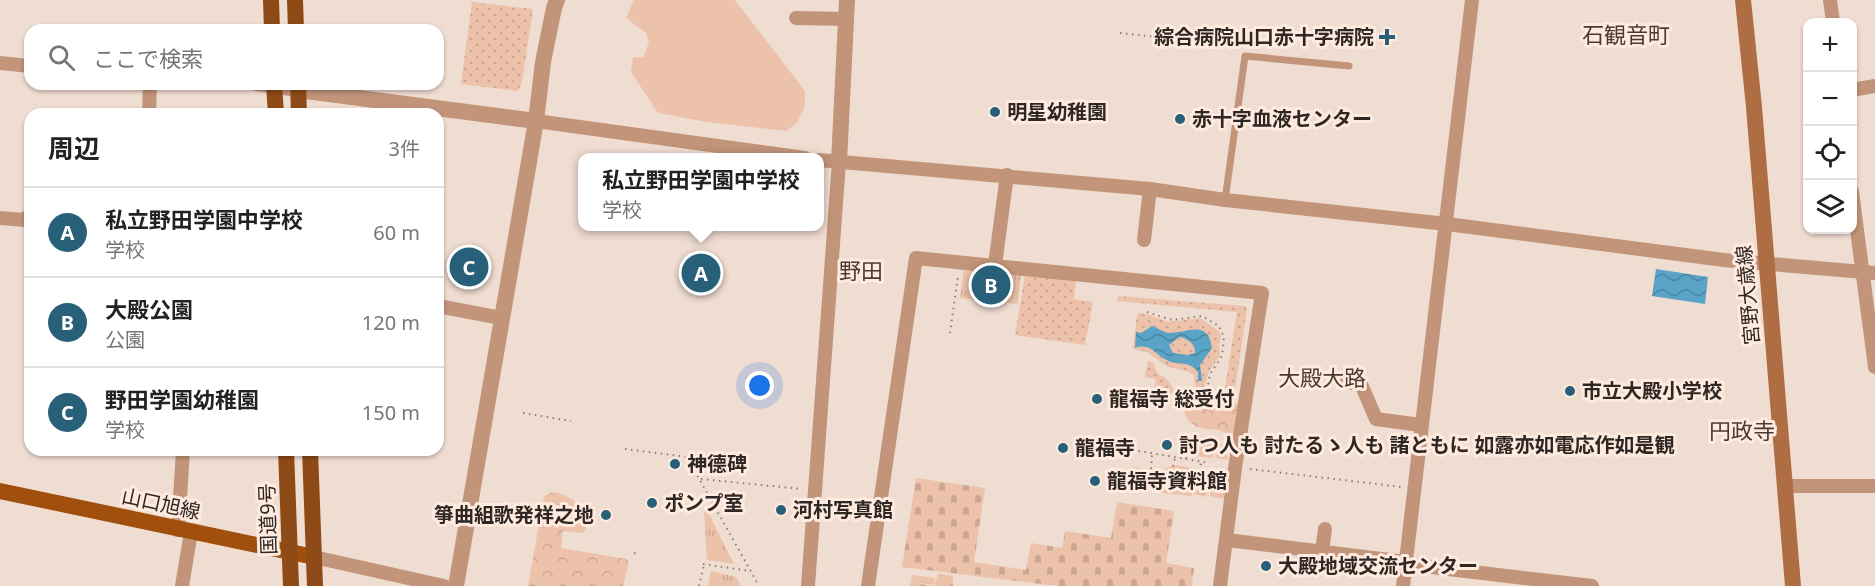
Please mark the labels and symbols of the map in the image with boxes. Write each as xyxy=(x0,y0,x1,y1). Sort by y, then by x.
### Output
district label: 石観音町 xyxy=(1582,19,1670,49)
place label: 綜合病院山口赤十字病院 xyxy=(1154,23,1374,50)
marker: 綜合病院山口赤十字病院 xyxy=(1378,28,1396,46)
place label: 明星幼稚園 xyxy=(1007,98,1107,125)
marker: 明星幼稚園 xyxy=(988,105,1002,119)
place label: 赤十字血液センター xyxy=(1192,105,1372,132)
marker: 赤十字血液センター xyxy=(1173,112,1187,126)
pin: C xyxy=(450,244,488,290)
street label: 宮野大歳線 xyxy=(1730,244,1765,346)
pin: A xyxy=(682,250,720,296)
district label: 野田 xyxy=(839,255,883,285)
pin: B xyxy=(972,262,1010,308)
district label: 大殿大路 xyxy=(1278,362,1366,392)
your location xyxy=(745,371,774,400)
place label: 市立大殿小学校 xyxy=(1582,377,1722,404)
marker: 市立大殿小学校 xyxy=(1563,384,1577,398)
place label: 龍福寺 総受付 xyxy=(1109,385,1234,412)
marker: 龍福寺 総受付 xyxy=(1090,392,1104,406)
district label: 円政寺 xyxy=(1709,415,1775,445)
place label: 討つ人も 討たるゝ人も 諸ともに 如露亦如電応作如是観 xyxy=(1179,431,1675,458)
place label: 龍福寺 xyxy=(1075,434,1135,461)
marker: 討つ人も 討たるゝ人も 諸ともに 如露亦如電応作如是観 xyxy=(1160,438,1174,452)
marker: 龍福寺 xyxy=(1056,441,1070,455)
place label: 神德碑 xyxy=(687,450,747,477)
marker: 神德碑 xyxy=(668,457,682,471)
place label: 龍福寺資料館 xyxy=(1107,467,1227,494)
marker: 龍福寺資料館 xyxy=(1088,474,1102,488)
street label: 山口旭線 xyxy=(119,482,203,525)
street label: 国道9号 xyxy=(253,483,282,555)
place label: ポンプ室 xyxy=(664,489,743,516)
marker: ポンプ室 xyxy=(645,496,659,510)
place label: 河村写真館 xyxy=(793,496,893,523)
place label: 箏曲組歌発祥之地 xyxy=(434,501,594,528)
marker: 河村写真館 xyxy=(774,503,788,517)
marker: 箏曲組歌発祥之地 xyxy=(599,508,613,522)
place label: 大殿地域交流センター xyxy=(1278,552,1478,579)
marker: 大殿地域交流センター xyxy=(1259,559,1273,573)

